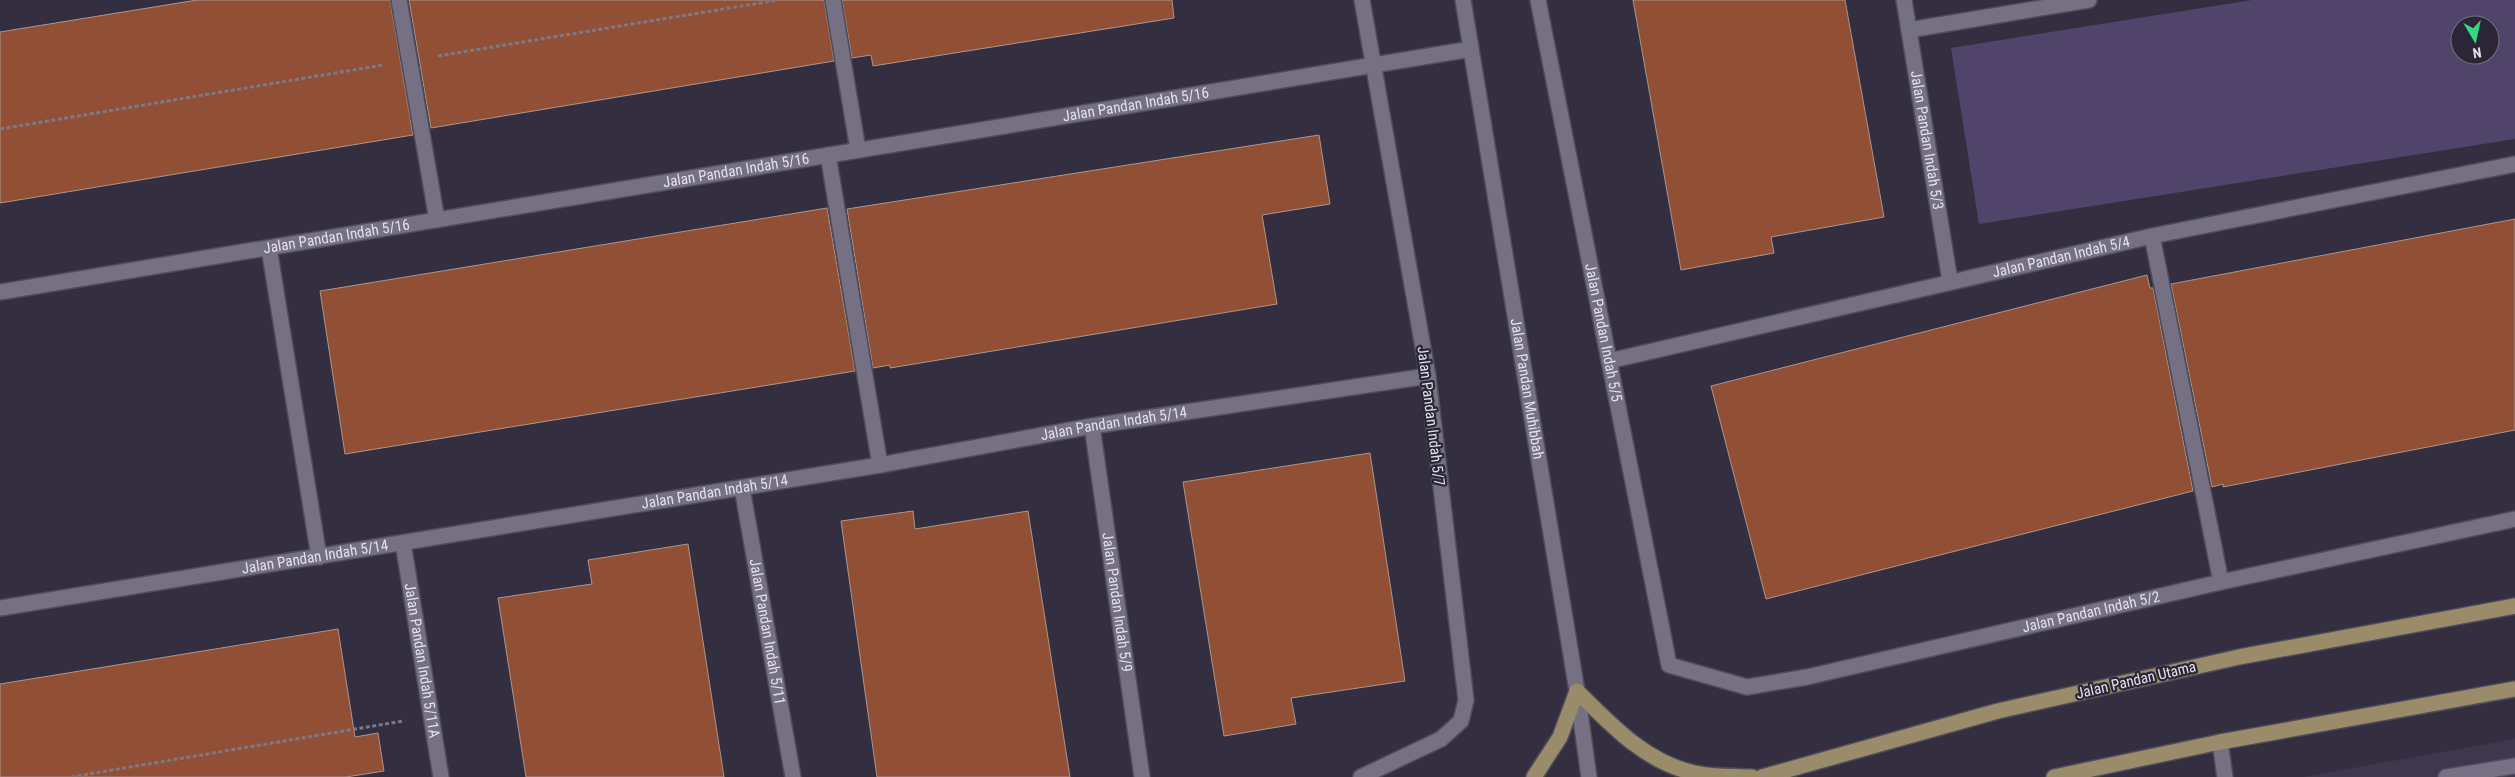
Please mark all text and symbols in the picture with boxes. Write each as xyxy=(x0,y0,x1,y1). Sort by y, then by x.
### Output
north arrow xyxy=(2450,15,2500,65)
text: N xyxy=(2472,44,2483,61)
street label: Jalan Pandan Indah 5/3 xyxy=(1907,69,1947,211)
street label: Jalan Pandan Indah 5/16 xyxy=(1061,83,1210,125)
street label: Jalan Pandan Indah 5/16 xyxy=(662,149,811,191)
street label: Jalan Pandan Indah 5/16 xyxy=(262,215,411,257)
street label: Jalan Pandan Indah 5/4 xyxy=(1991,232,2132,281)
street label: Jalan Pandan Indah 5/5 xyxy=(1581,262,1626,403)
street label: Jalan Pandan Muhibbah xyxy=(1507,317,1548,460)
street label: Jalan Pandan Indah 5/7 xyxy=(1414,345,1448,487)
street label: Jalan Pandan Indah 5/14 xyxy=(1039,403,1188,444)
street label: Jalan Pandan Indah 5/14 xyxy=(640,471,789,513)
street label: Jalan Pandan Indah 5/9 xyxy=(1098,531,1136,673)
street label: Jalan Pandan Indah 5/14 xyxy=(240,536,389,578)
street label: Jalan Pandan Indah 5/11 xyxy=(746,557,789,706)
street label: Jalan Pandan Indah 5/11A xyxy=(401,582,444,740)
street label: Jalan Pandan Indah 5/2 xyxy=(2020,587,2162,636)
street label: Jalan Pandan Utama xyxy=(2074,657,2198,703)

